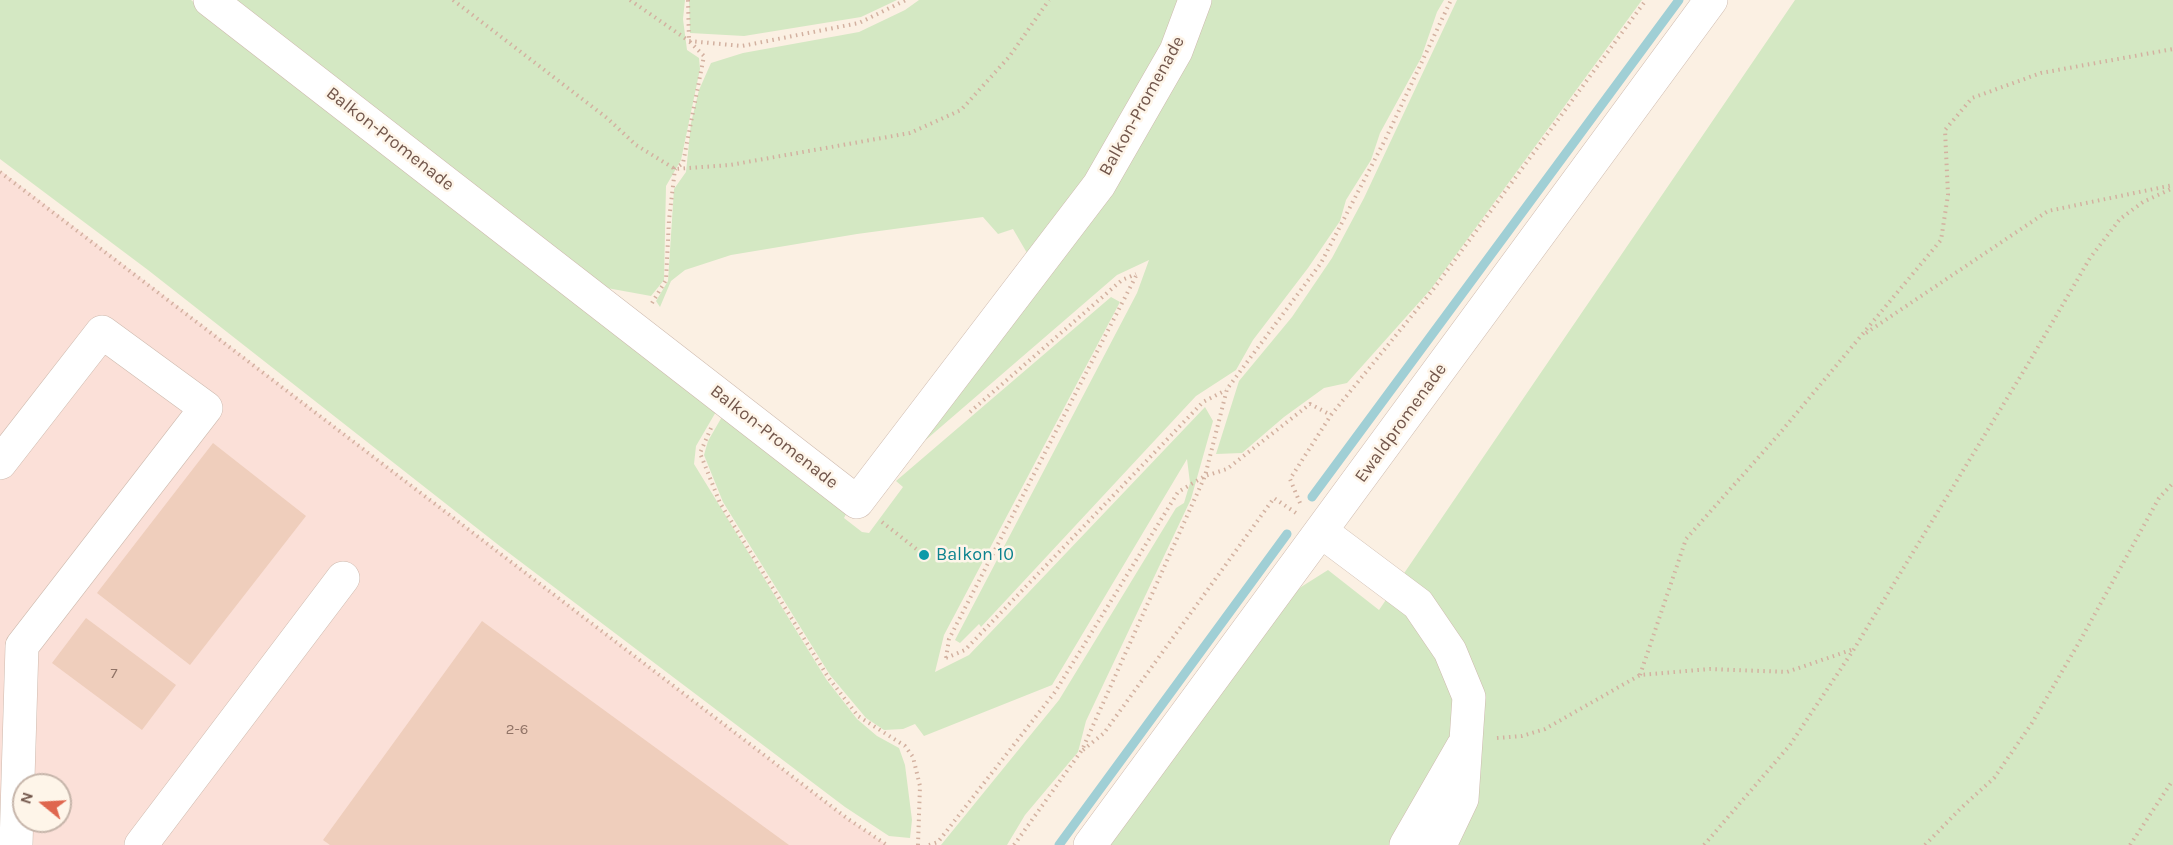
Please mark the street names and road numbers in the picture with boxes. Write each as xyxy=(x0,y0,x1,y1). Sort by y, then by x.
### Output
street label: Balkon-Promenade xyxy=(1095,32,1189,180)
street label: Balkon-Promenade xyxy=(322,82,458,196)
street label: Ewaldpromenade xyxy=(1350,359,1452,487)
street label: Balkon-Promenade xyxy=(706,380,842,494)

